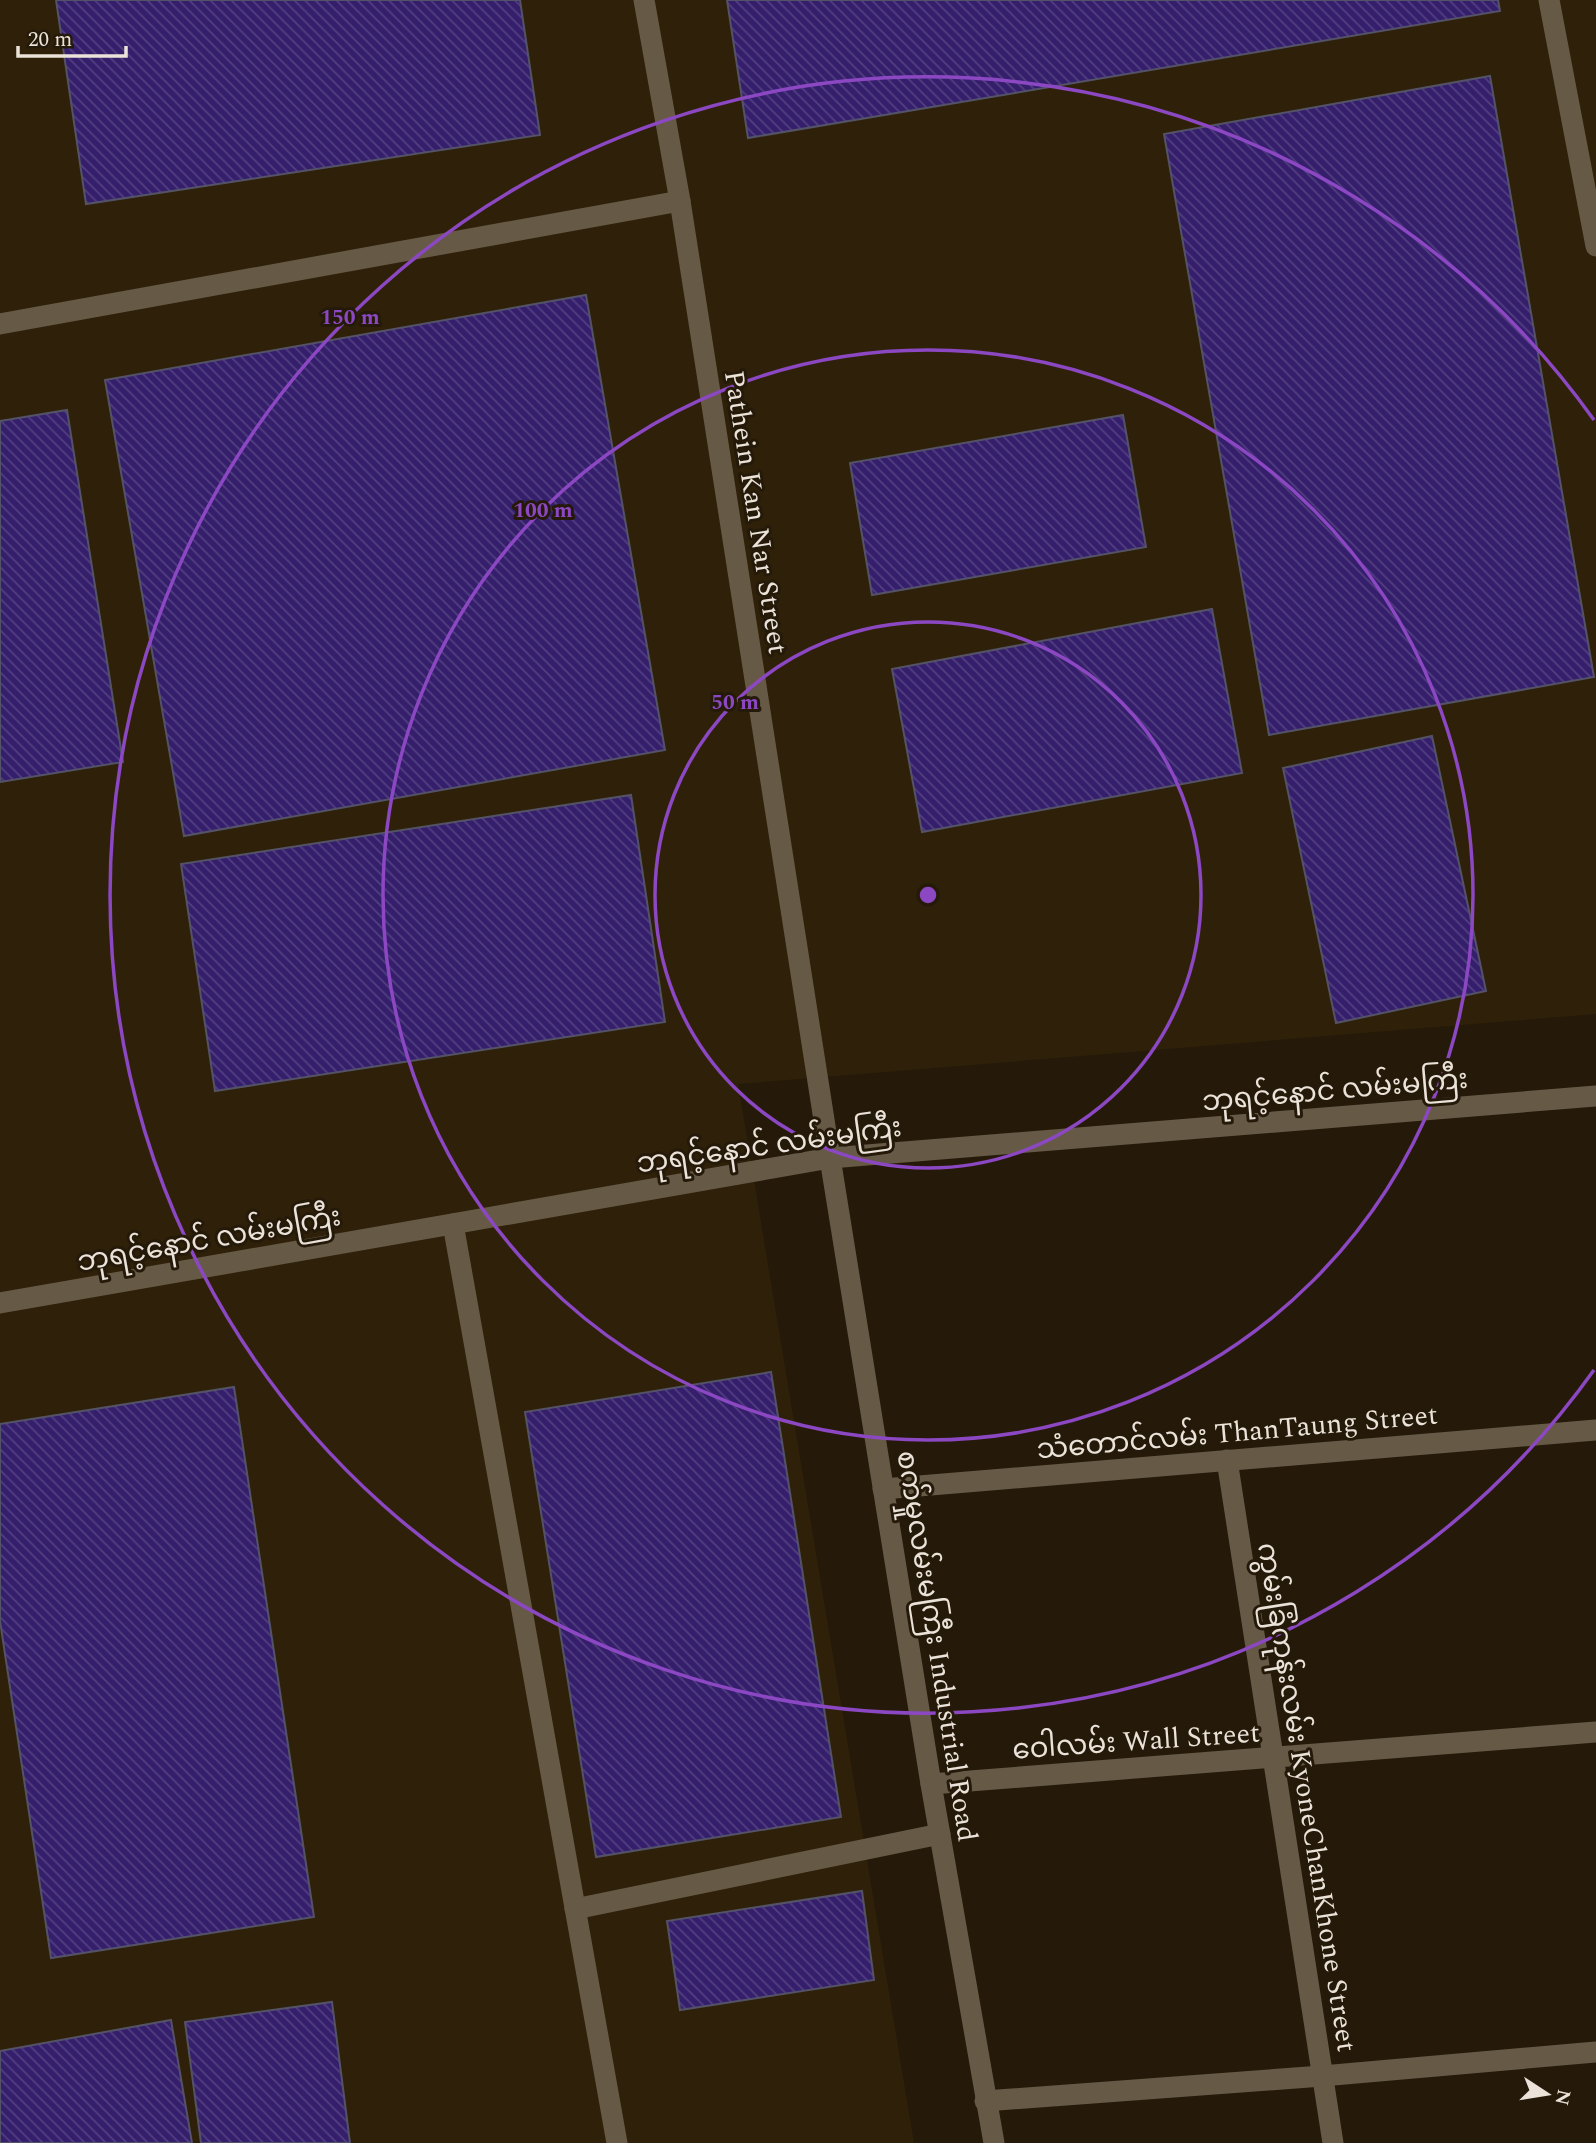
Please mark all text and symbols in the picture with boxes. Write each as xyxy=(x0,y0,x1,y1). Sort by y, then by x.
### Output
scale bar xyxy=(18,14,126,58)
text: 20 m xyxy=(28,24,72,56)
text: 150 m xyxy=(320,302,380,334)
street label: Pathein Kan Nar Street xyxy=(712,367,799,657)
text: 100 m xyxy=(513,495,573,527)
text: 50 m xyxy=(711,687,759,719)
centre of rings xyxy=(916,883,940,907)
street label: ဘုရင့်နောင် လမ်းမကြီး xyxy=(1200,1057,1470,1124)
street label: ဘုရင့်နောင် လမ်းမကြီး xyxy=(634,1106,904,1185)
street label: ဘုရင့်နောင် လမ်းမကြီး xyxy=(74,1195,344,1284)
street label: သံတောင်လမ်း ThanTaung Street xyxy=(1035,1394,1440,1471)
street label: စက်မှုလမ်းမကြီး Industrial Road xyxy=(884,1448,989,1845)
street label: ကွမ်းခြံကုန်းလမ်း KyoneChanKhone Street xyxy=(1245,1539,1368,2055)
street label: ဝေါလမ်း Wall Street xyxy=(1011,1711,1261,1772)
north arrow xyxy=(1512,2059,1582,2129)
text: N xyxy=(1546,2087,1578,2108)

